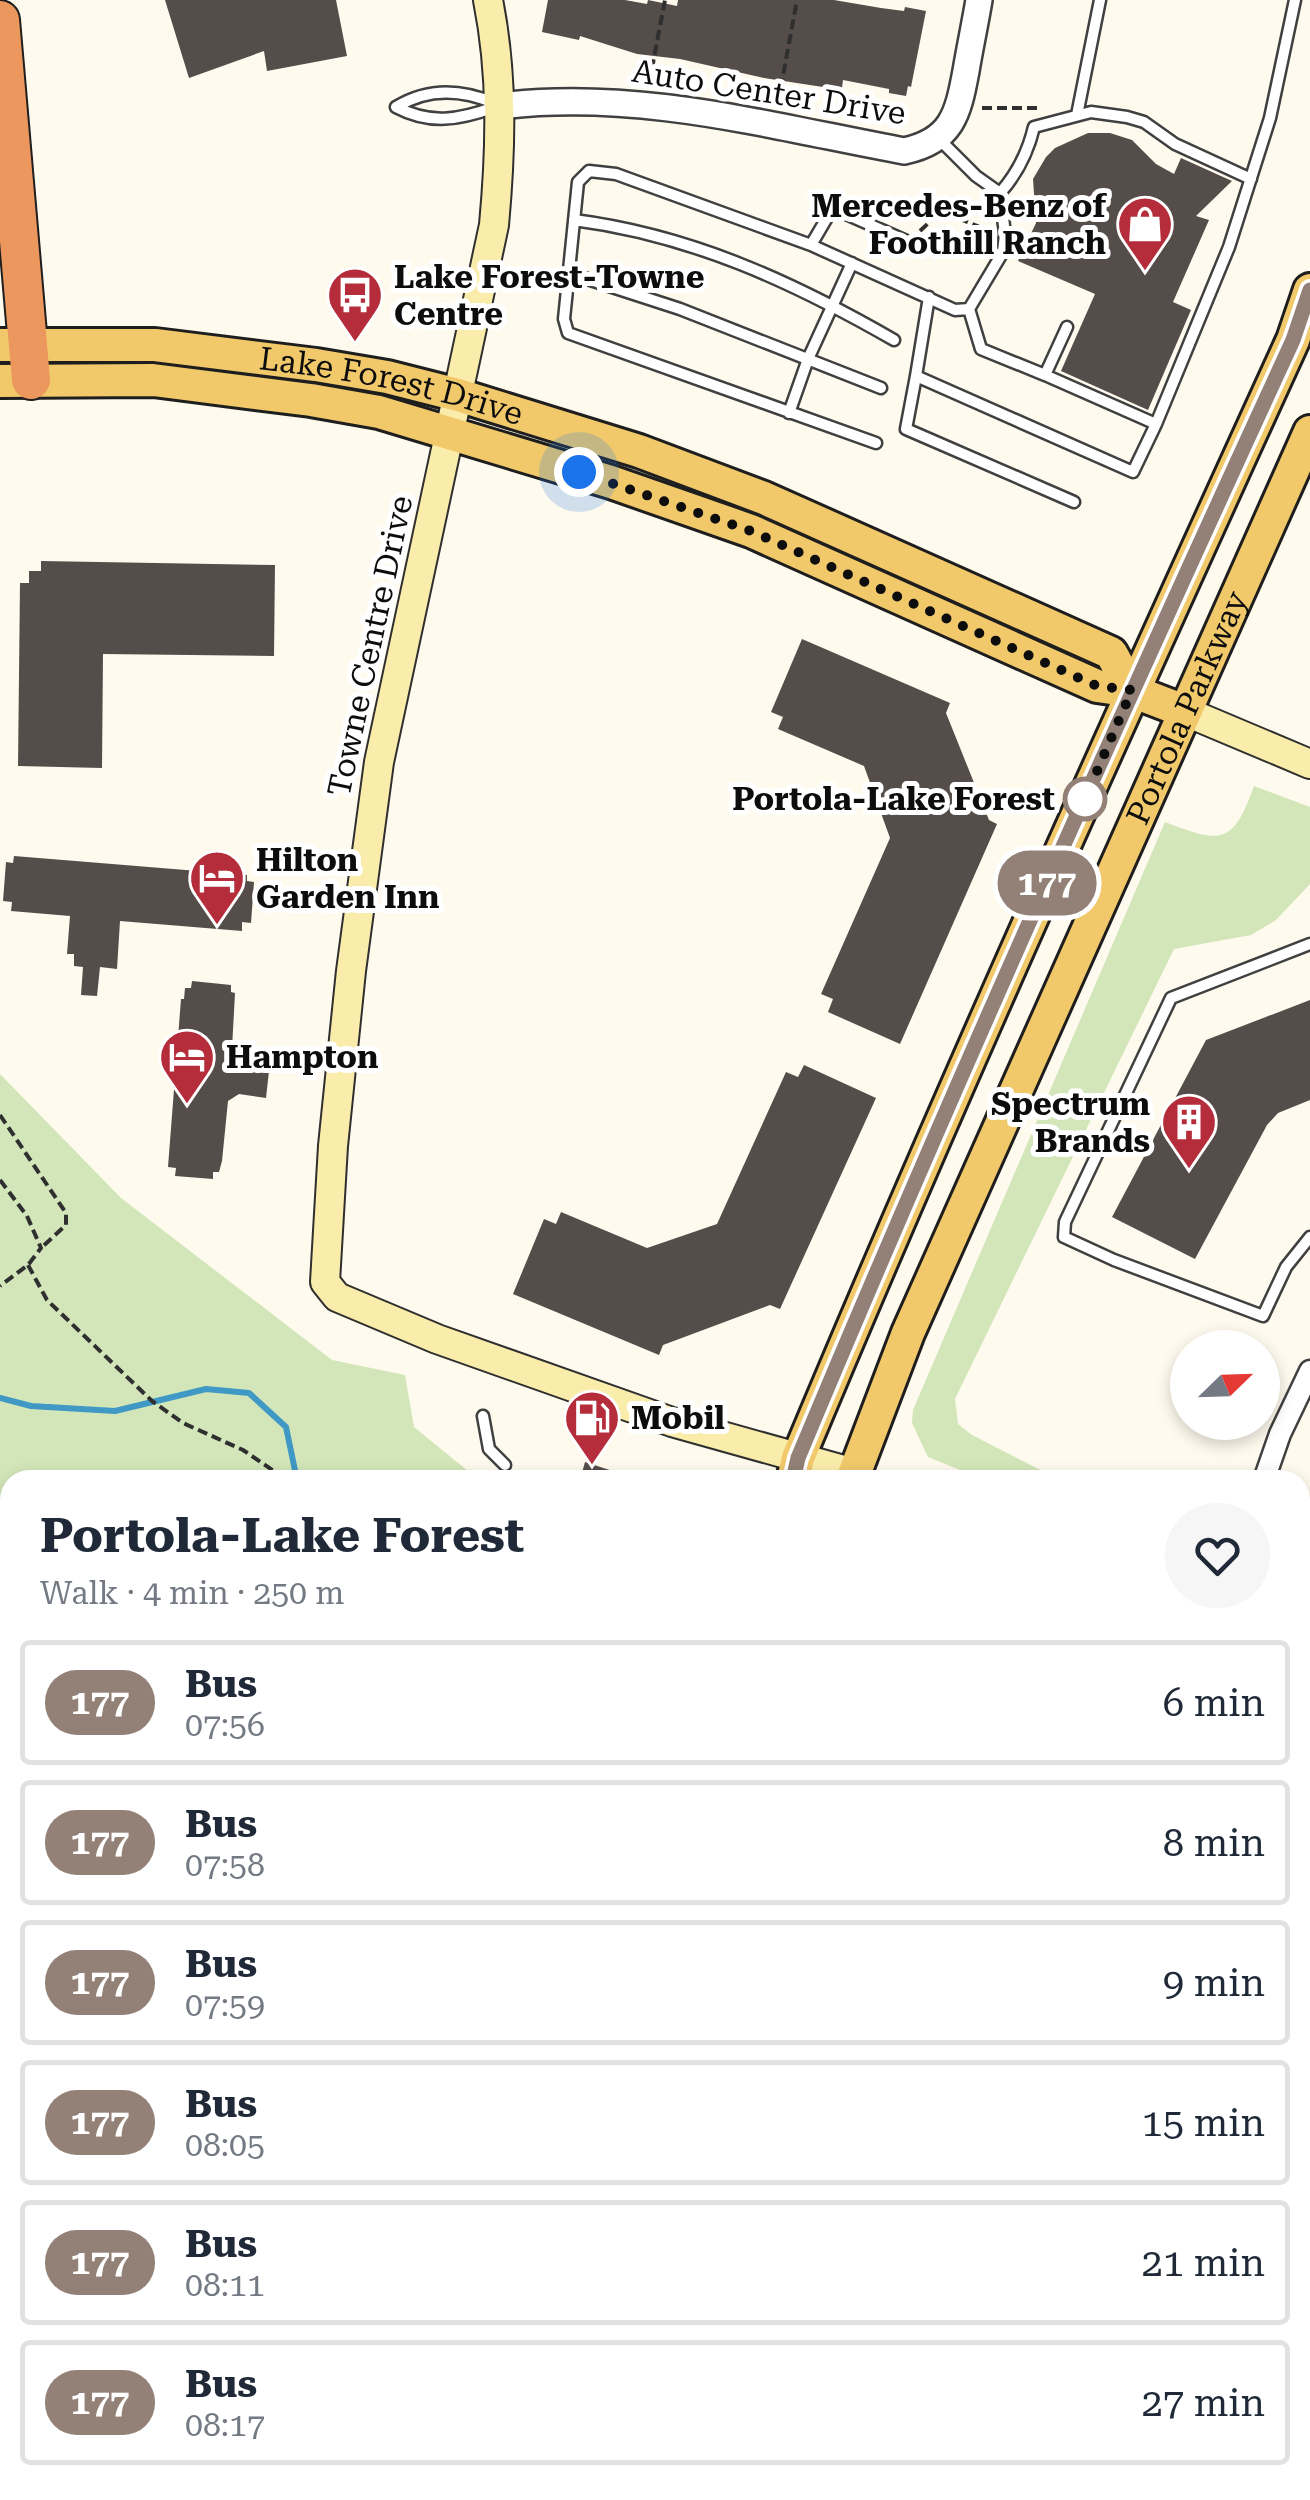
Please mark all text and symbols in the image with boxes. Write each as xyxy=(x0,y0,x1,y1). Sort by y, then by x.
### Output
street label: Auto Center Drive xyxy=(629,52,909,132)
place label: Mercedes-Benz of Foothill Ranch xyxy=(811,187,1107,262)
shop icon: Mercedes-Benz of Foothill Ranch xyxy=(1115,194,1175,273)
place label: Lake Forest-Towne Centre xyxy=(394,258,704,333)
bus stop icon: Lake Forest-Towne Centre xyxy=(325,265,385,344)
street label: Lake Forest Drive xyxy=(257,339,528,433)
your location xyxy=(554,447,604,497)
street label: Towne Centre Drive xyxy=(320,492,420,800)
street label: Portola Parkway xyxy=(1118,585,1256,830)
marker: Portola-Lake Forest xyxy=(1064,778,1106,820)
place label: Portola-Lake Forest xyxy=(732,780,1055,818)
place label: Hilton Garden Inn xyxy=(256,841,440,916)
hotel icon: Hilton Garden Inn xyxy=(187,848,247,927)
line badge: 177 xyxy=(990,850,1104,916)
text: 177 xyxy=(1018,863,1076,904)
hotel icon: Hampton xyxy=(157,1027,217,1106)
place label: Hampton xyxy=(226,1038,378,1076)
place label: Spectrum Brands xyxy=(991,1085,1150,1160)
building icon: Spectrum Brands xyxy=(1159,1092,1219,1171)
north arrow xyxy=(1170,1330,1280,1440)
map controls xyxy=(1170,1330,1280,1440)
fuel station icon: Mobil xyxy=(562,1388,622,1467)
place label: Mobil xyxy=(631,1399,725,1437)
button: heart xyxy=(1165,1503,1270,1608)
text: Portola-Lake Forest xyxy=(40,1508,524,1564)
text: Walk · 4 min · 250 m xyxy=(40,1574,344,1612)
text: Bus xyxy=(185,1662,257,1706)
text: 6 min xyxy=(1163,1681,1265,1725)
text: 177 xyxy=(71,1682,129,1723)
text: 07:56 xyxy=(185,1706,265,1744)
text: Bus xyxy=(185,1802,257,1846)
text: 8 min xyxy=(1163,1821,1265,1865)
text: 177 xyxy=(71,1822,129,1863)
text: 07:58 xyxy=(185,1846,265,1884)
text: Bus xyxy=(185,1942,257,1986)
text: 9 min xyxy=(1163,1961,1265,2005)
text: 177 xyxy=(71,1962,129,2003)
text: 07:59 xyxy=(185,1986,265,2024)
text: Bus xyxy=(185,2082,257,2126)
text: 15 min xyxy=(1142,2101,1265,2145)
text: 177 xyxy=(71,2102,129,2143)
text: 08:05 xyxy=(185,2126,265,2164)
text: Bus xyxy=(185,2222,257,2266)
text: 21 min xyxy=(1142,2241,1265,2285)
text: 177 xyxy=(71,2242,129,2283)
text: 08:11 xyxy=(185,2266,265,2304)
text: Bus xyxy=(185,2362,257,2406)
text: 27 min xyxy=(1142,2381,1265,2425)
text: 177 xyxy=(71,2382,129,2423)
text: 08:17 xyxy=(185,2406,265,2444)

